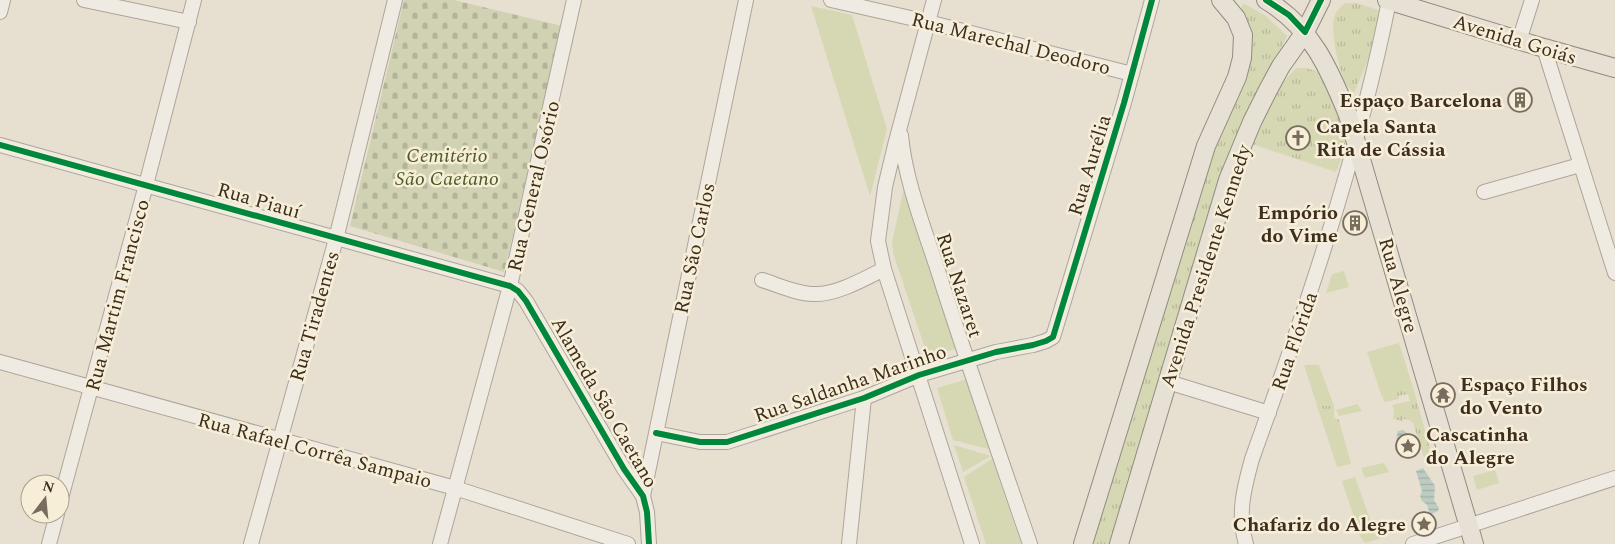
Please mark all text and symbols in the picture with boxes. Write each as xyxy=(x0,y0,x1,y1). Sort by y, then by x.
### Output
street label: Rua Marechal Deodoro xyxy=(908,5,1113,83)
street label: Avenida Goiás xyxy=(1449,7,1580,73)
place label: Espaço Barcelona xyxy=(1339,86,1503,116)
building icon: Espaço Barcelona xyxy=(1507,87,1533,113)
street label: Rua General Osório xyxy=(500,98,568,275)
street label: Rua Aurélia xyxy=(1060,111,1120,220)
place label: Capela Santa Rita de Cássia xyxy=(1316,112,1446,165)
church icon: Capela Santa Rita de Cássia xyxy=(1285,125,1311,151)
street label: Avenida Presidente Kennedy xyxy=(1152,140,1260,392)
park label: Cemitério São Caetano xyxy=(395,141,499,194)
street label: Rua Piauí xyxy=(213,175,305,227)
street label: Rua São Carlos xyxy=(666,180,724,317)
street label: Rua Martim Francisco xyxy=(78,196,158,395)
place label: Empório do Vime xyxy=(1257,198,1338,251)
building icon: Empório do Vime xyxy=(1342,210,1368,236)
street label: Rua Nazaret xyxy=(928,229,990,342)
street label: Rua Alegre xyxy=(1370,234,1426,336)
street label: Rua Tiradentes xyxy=(282,247,348,385)
street label: Rua Flórida xyxy=(1264,288,1326,395)
street label: Alameda São Caetano xyxy=(543,311,665,494)
street label: Rua Saldanha Marinho xyxy=(750,337,951,431)
place label: Espaço Filhos do Vento xyxy=(1460,370,1588,423)
temple icon: Espaço Filhos do Vento xyxy=(1430,382,1456,408)
street label: Rua Rafael Corrêa Sampaio xyxy=(194,405,435,497)
place label: Cascatinha do Alegre xyxy=(1426,420,1529,473)
place icon: Cascatinha do Alegre xyxy=(1395,433,1421,459)
north arrow xyxy=(20,474,70,524)
text: N xyxy=(40,475,57,499)
place label: Chafariz do Alegre xyxy=(1233,510,1406,540)
place icon: Chafariz do Alegre xyxy=(1411,511,1437,537)

